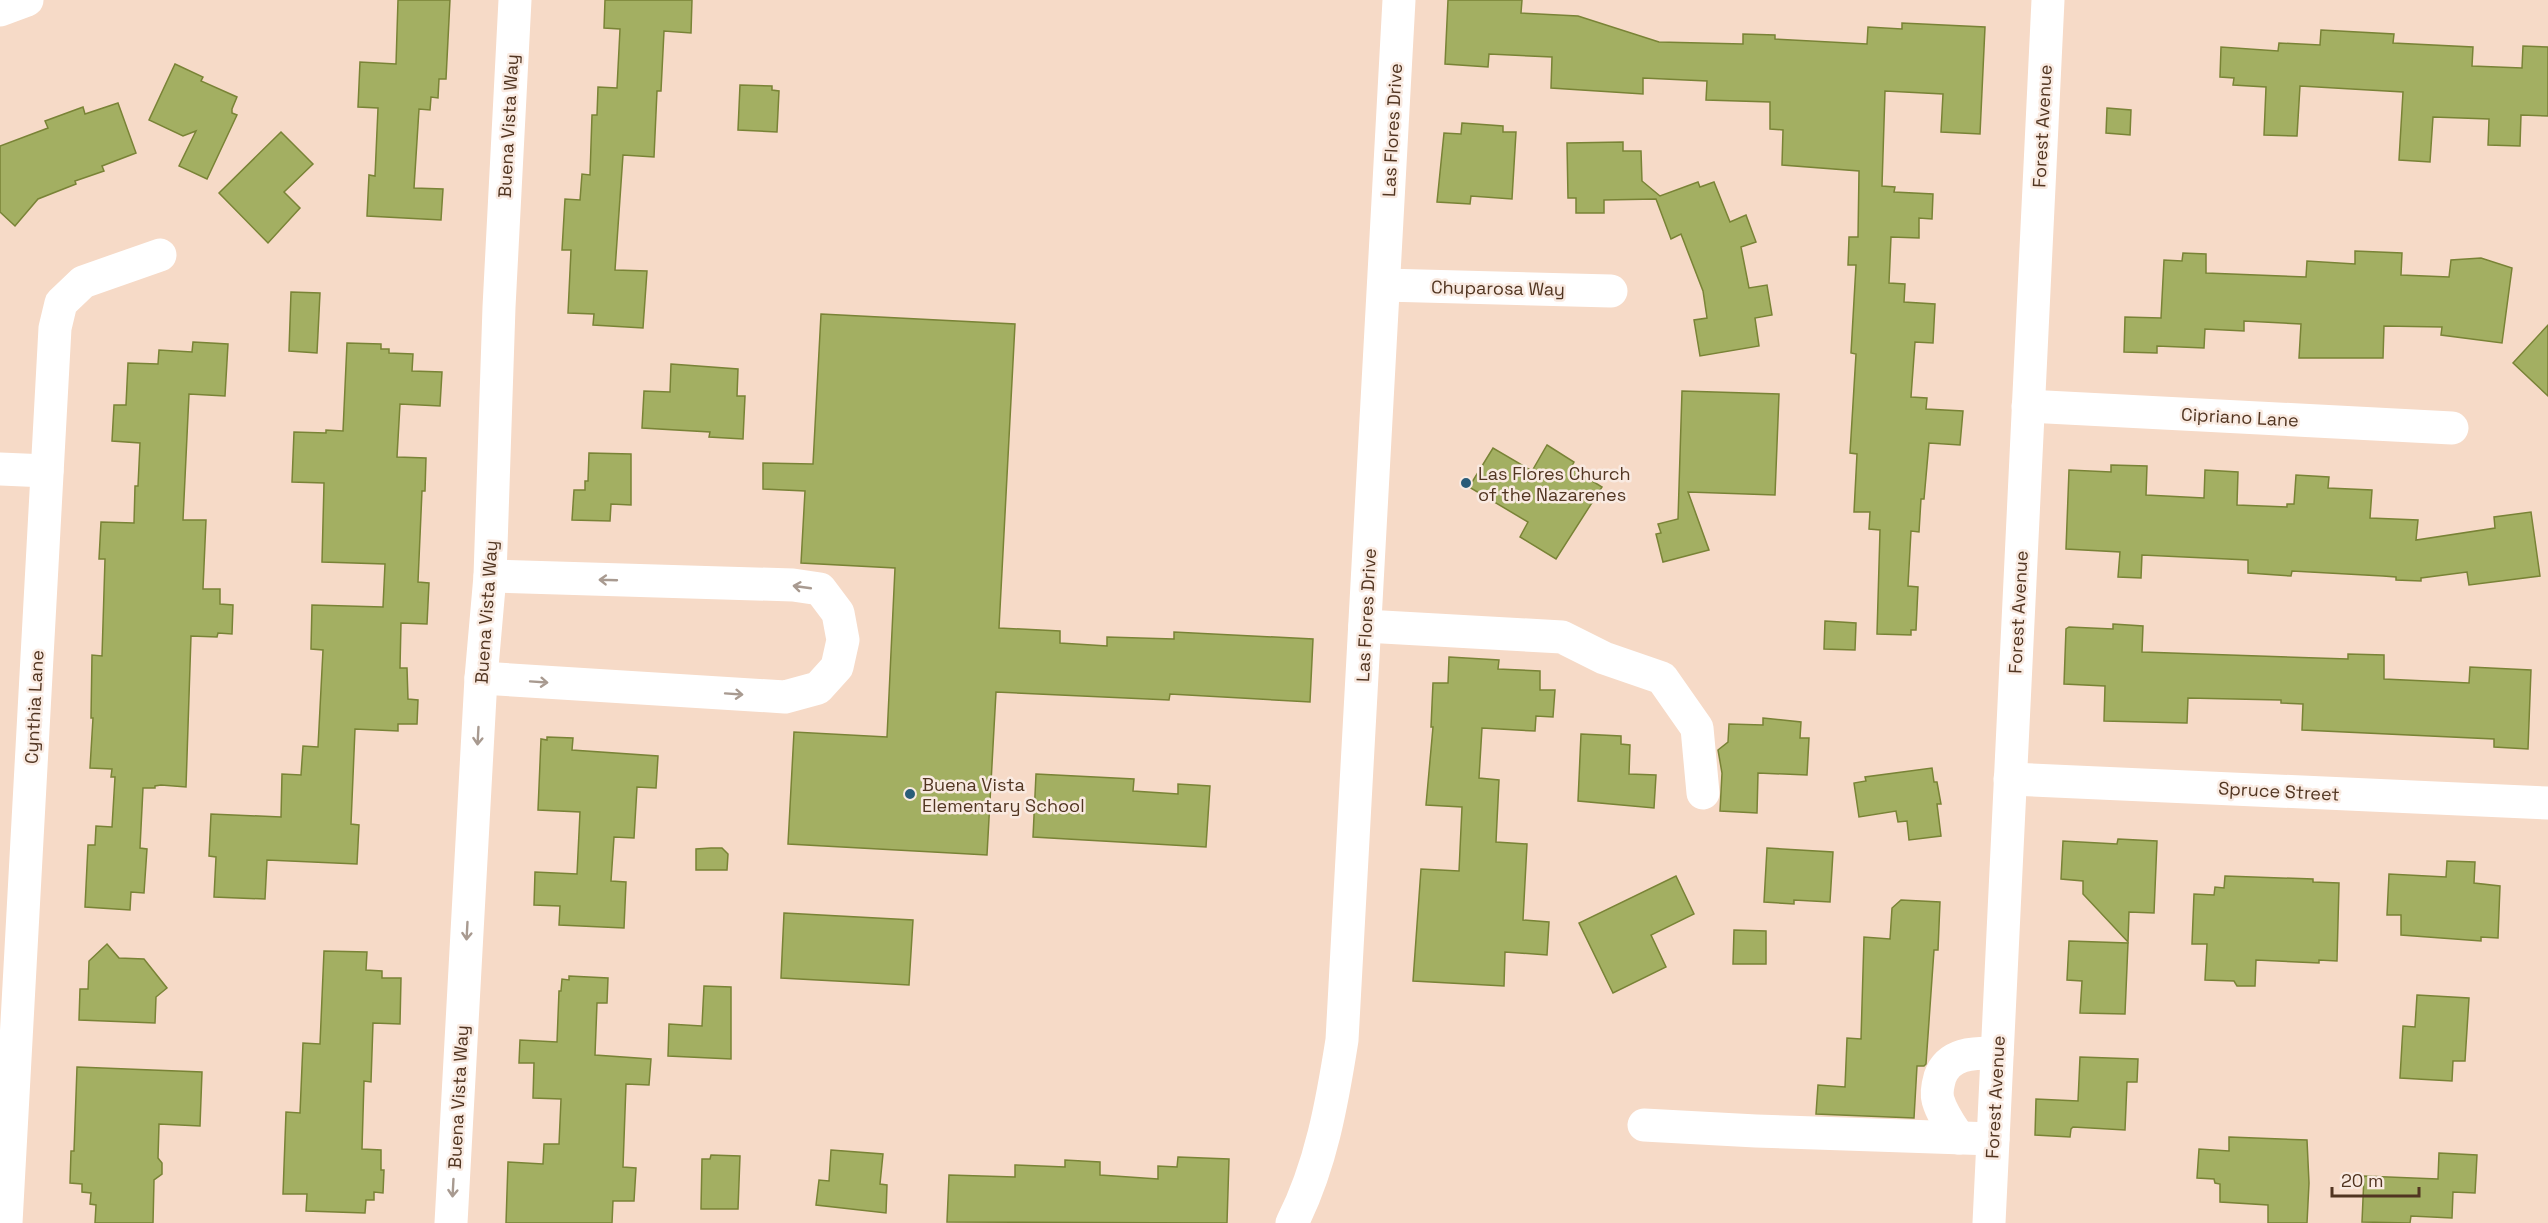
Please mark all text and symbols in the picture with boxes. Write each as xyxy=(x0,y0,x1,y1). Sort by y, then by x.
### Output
street label: Buena Vista Way xyxy=(493,54,523,198)
street label: Las Flores Drive xyxy=(1377,63,1407,197)
street label: Forest Avenue xyxy=(2027,64,2057,188)
street label: Chuparosa Way xyxy=(1431,275,1565,301)
street label: Cipriano Lane xyxy=(2181,402,2299,432)
place label: Las Flores Church of the Nazarenes xyxy=(1478,462,1630,506)
marker: Las Flores Church of the Nazarenes xyxy=(1459,476,1473,490)
street label: Buena Vista Way xyxy=(470,539,502,685)
street label: Las Flores Drive xyxy=(1351,548,1381,682)
street label: Forest Avenue xyxy=(2003,550,2033,674)
one-way arrow xyxy=(598,574,618,585)
one-way arrow xyxy=(793,581,813,592)
street label: Cynthia Lane xyxy=(20,650,48,764)
one-way arrow xyxy=(529,676,549,687)
one-way arrow xyxy=(724,689,743,700)
one-way arrow xyxy=(472,726,483,746)
place label: Buena Vista Elementary School xyxy=(922,773,1085,817)
street label: Spruce Street xyxy=(2218,776,2340,806)
marker: Buena Vista Elementary School xyxy=(903,787,917,801)
one-way arrow xyxy=(462,920,473,940)
street label: Buena Vista Way xyxy=(443,1025,473,1169)
street label: Forest Avenue xyxy=(1980,1035,2010,1159)
scale bar xyxy=(2332,1160,2419,1198)
text: 20 m xyxy=(2341,1169,2384,1192)
one-way arrow xyxy=(448,1178,459,1198)

